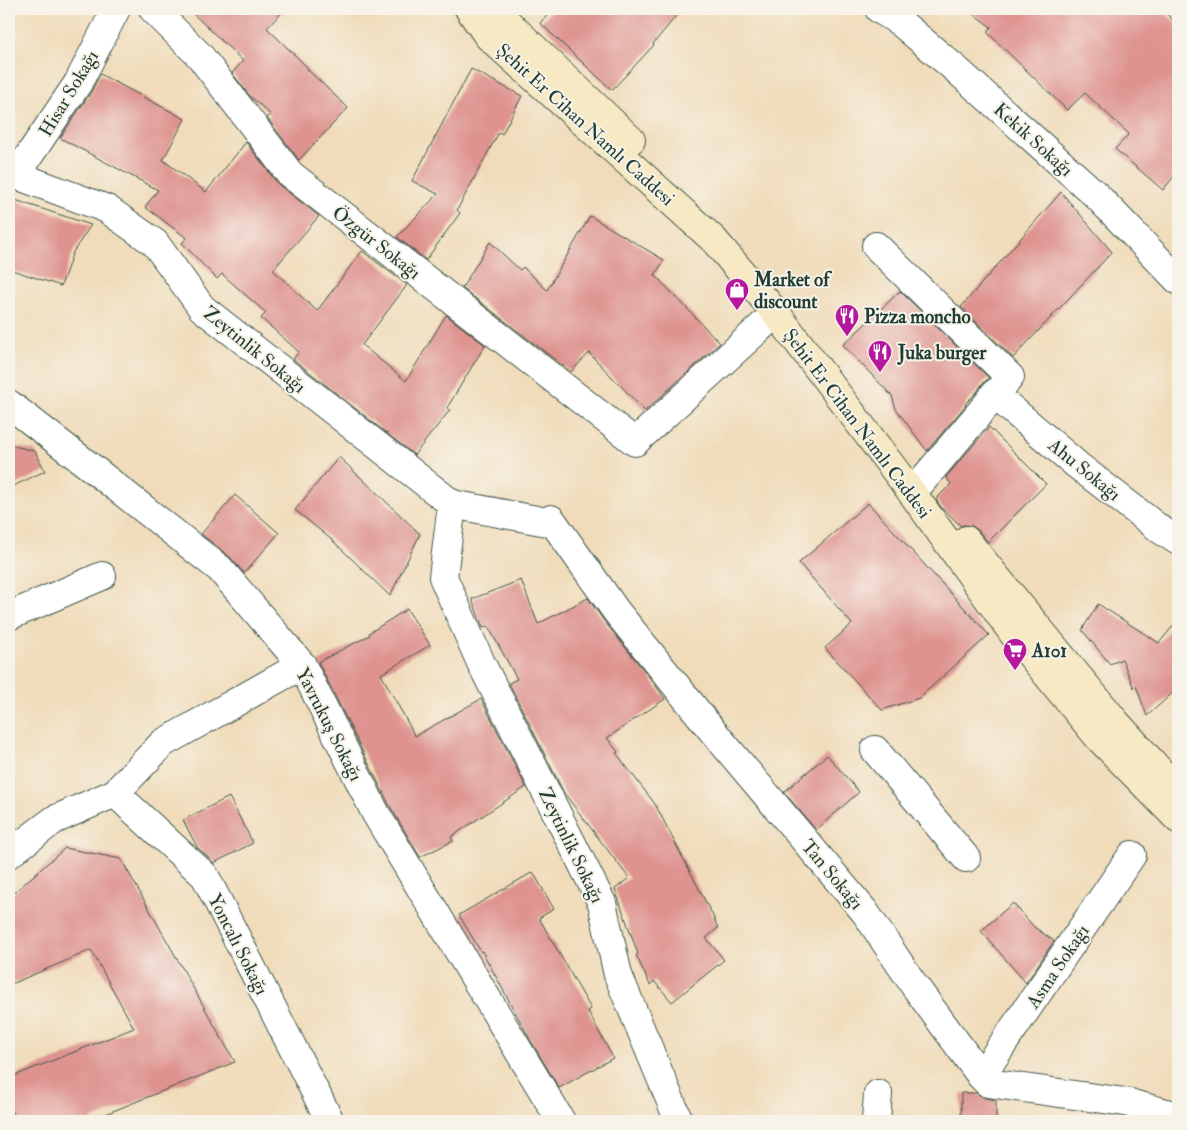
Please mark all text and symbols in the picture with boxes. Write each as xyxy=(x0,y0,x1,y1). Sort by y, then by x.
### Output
street label: Şehit Er Cihan Namlı Caddesi xyxy=(491,38,679,211)
street label: Hisar Sokağı xyxy=(34,46,104,141)
street label: Kekik Sokağı xyxy=(989,98,1078,182)
street label: Özgür Sokağı xyxy=(327,200,426,285)
place label: Market of discount xyxy=(753,268,832,314)
shop icon: Market of discount xyxy=(724,277,750,311)
street label: Zeytinlik Sokağı xyxy=(198,301,311,399)
restaurant icon: Pizza moncho xyxy=(834,303,860,337)
place label: Pizza moncho xyxy=(864,305,971,329)
street label: Şehit Er Cihan Namlı Caddesi xyxy=(778,324,936,523)
restaurant icon: Juka burger xyxy=(867,339,893,373)
place label: Juka burger xyxy=(897,341,987,366)
street label: Ahu Sokağı xyxy=(1042,433,1126,506)
supermarket icon: A101 xyxy=(1002,637,1028,671)
place label: A101 xyxy=(1031,639,1067,663)
street label: Yavrukuş Sokağı xyxy=(290,664,368,785)
street label: Zeytinlik Sokağı xyxy=(533,784,609,907)
street label: Tan Sokağı xyxy=(796,835,869,915)
street label: Yoncalı Sokağı xyxy=(202,890,274,999)
street label: Asma Sokağı xyxy=(1021,920,1095,1014)

